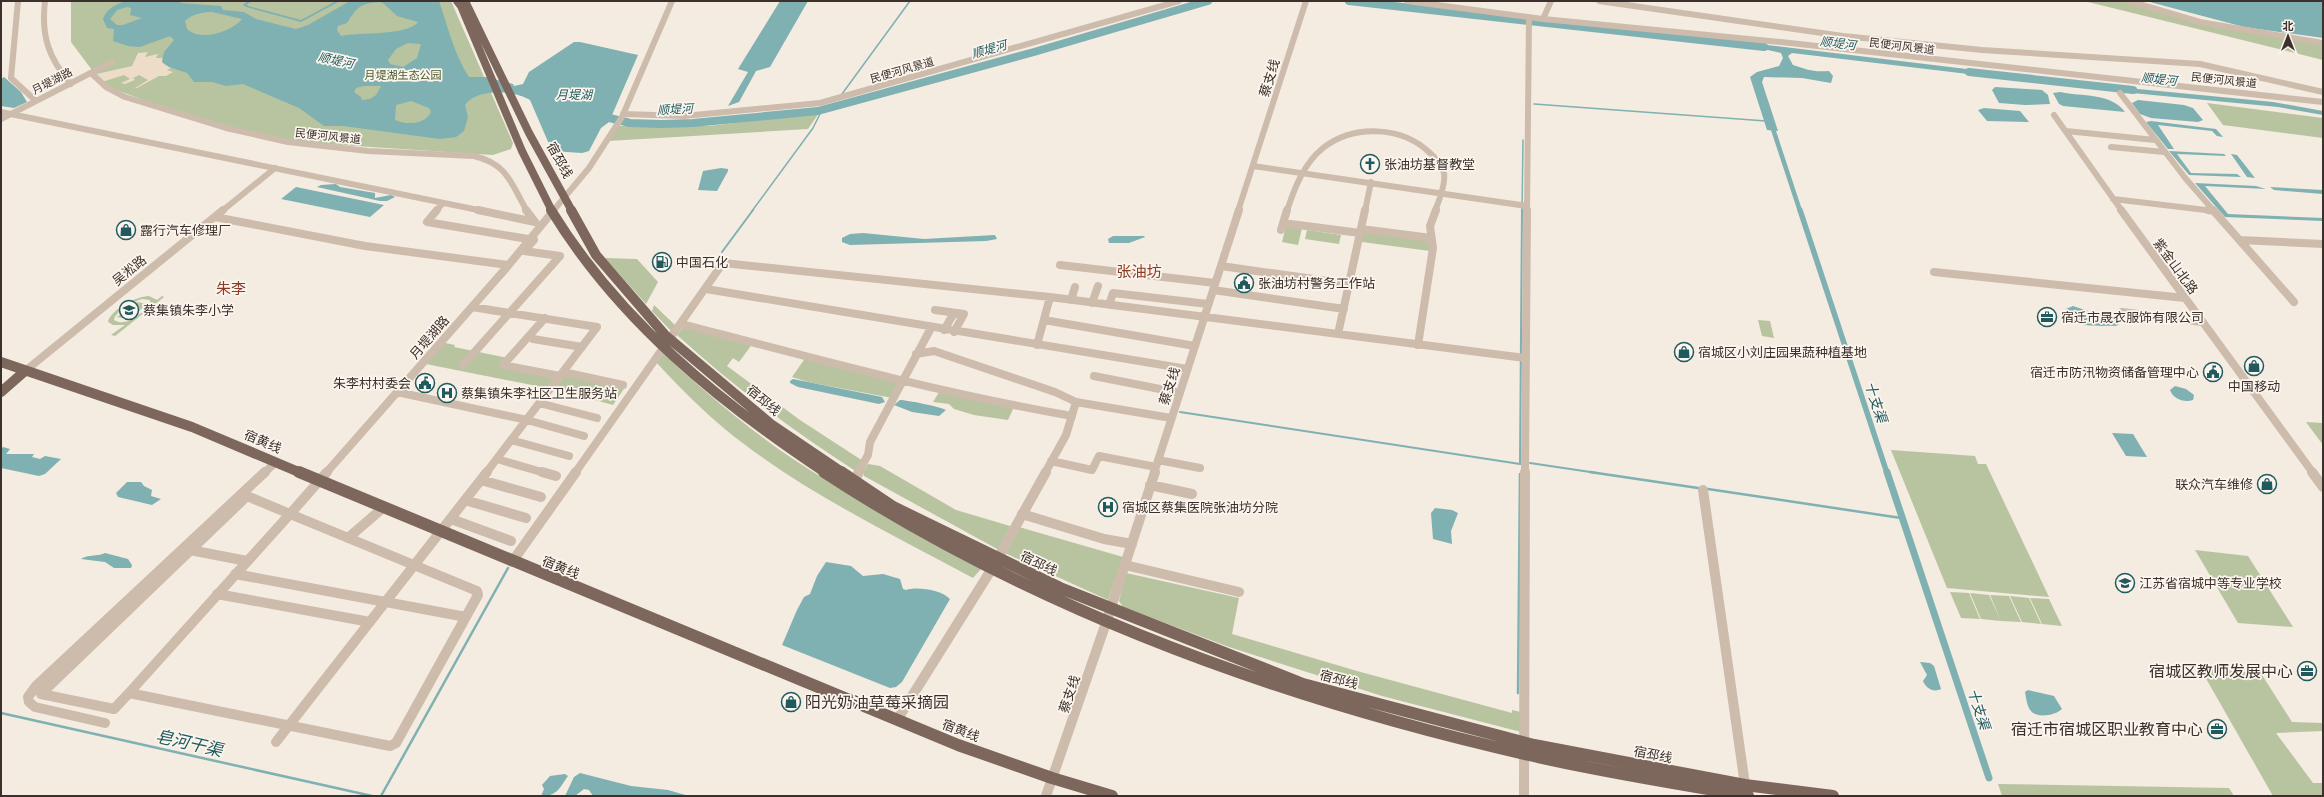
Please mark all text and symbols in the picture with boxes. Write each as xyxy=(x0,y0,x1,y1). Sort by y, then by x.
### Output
north arrow xyxy=(2268,16,2308,56)
text: 北 xyxy=(2283,19,2294,33)
water label: 顺堤河 xyxy=(1819,33,1859,53)
street label: 民便河风景道 xyxy=(1868,35,1936,57)
water label: 顺堤河 xyxy=(970,36,1010,61)
water label: 顺堤河 xyxy=(317,49,357,71)
street label: 民便河风景道 xyxy=(868,54,936,86)
street label: 蔡支线 xyxy=(1256,57,1282,99)
street label: 月堤湖路 xyxy=(29,65,75,97)
park label: 月堤湖生态公园 xyxy=(365,68,442,82)
water label: 顺堤河 xyxy=(2140,70,2180,89)
street label: 民便河风景道 xyxy=(2190,70,2258,90)
water label: 月堤湖 xyxy=(556,87,594,102)
water label: 顺堤河 xyxy=(657,100,695,117)
street label: 民便河风景道 xyxy=(294,126,362,146)
street label: 宿邳线 xyxy=(544,139,576,181)
church icon: 张油坊基督教堂 xyxy=(1359,153,1381,175)
place label: 张油坊基督教堂 xyxy=(1384,156,1475,172)
shop icon: 露行汽车修理厂 xyxy=(115,219,137,241)
place label: 露行汽车修理厂 xyxy=(140,222,231,238)
street label: 紫金山北路 xyxy=(2150,235,2202,297)
fuel station icon: 中国石化 xyxy=(651,251,673,273)
street label: 吴淞路 xyxy=(109,252,149,288)
place label: 中国石化 xyxy=(676,254,728,270)
district label: 张油坊 xyxy=(1116,263,1162,281)
public building icon: 张油坊村警务工作站 xyxy=(1233,272,1255,294)
place label: 张油坊村警务工作站 xyxy=(1258,275,1375,291)
district label: 朱李 xyxy=(216,280,246,298)
school or university icon: 蔡集镇朱李小学 xyxy=(118,299,140,321)
place label: 蔡集镇朱李小学 xyxy=(143,302,234,318)
office icon: 宿迁市晟衣服饰有限公司 xyxy=(2036,306,2058,328)
place label: 宿迁市晟衣服饰有限公司 xyxy=(2061,309,2204,325)
street label: 月堤湖路 xyxy=(406,312,452,362)
shop icon: 宿城区小刘庄园果蔬种植基地 xyxy=(1673,341,1695,363)
place label: 宿城区小刘庄园果蔬种植基地 xyxy=(1698,344,1867,360)
shop icon: 中国移动 xyxy=(2243,355,2265,377)
public building icon: 宿迁市防汛物资储备管理中心 xyxy=(2202,361,2224,383)
place label: 宿迁市防汛物资储备管理中心 xyxy=(2030,364,2199,380)
street label: 蔡支线 xyxy=(1155,365,1183,407)
public building icon: 朱李村村委会 xyxy=(414,372,436,394)
place label: 朱李村村委会 xyxy=(333,375,411,391)
place label: 中国移动 xyxy=(2228,378,2280,394)
water label: 十支渠 xyxy=(1861,379,1892,427)
street label: 宿邳线 xyxy=(744,381,784,419)
hospital icon: 蔡集镇朱李社区卫生服务站 xyxy=(436,382,458,404)
place label: 蔡集镇朱李社区卫生服务站 xyxy=(461,385,617,401)
street label: 宿黄线 xyxy=(242,426,284,456)
shop icon: 联众汽车维修 xyxy=(2256,473,2278,495)
place label: 联众汽车维修 xyxy=(2175,476,2253,492)
hospital icon: 宿城区蔡集医院张油坊分院 xyxy=(1097,496,1119,518)
place label: 宿城区蔡集医院张油坊分院 xyxy=(1122,499,1278,515)
street label: 宿邳线 xyxy=(1018,547,1060,579)
street label: 宿黄线 xyxy=(540,552,582,582)
school or university icon: 江苏省宿城中等专业学校 xyxy=(2114,572,2136,594)
place label: 江苏省宿城中等专业学校 xyxy=(2139,575,2282,591)
office icon: 宿城区教师发展中心 xyxy=(2296,660,2318,682)
place label: 宿城区教师发展中心 xyxy=(2149,662,2293,681)
street label: 宿邳线 xyxy=(1318,666,1360,692)
street label: 蔡支线 xyxy=(1055,673,1083,715)
water label: 十支渠 xyxy=(1964,686,1995,734)
shop icon: 阳光奶油草莓采摘园 xyxy=(780,691,802,713)
place label: 阳光奶油草莓采摘园 xyxy=(805,693,949,712)
street label: 宿黄线 xyxy=(940,716,982,744)
office icon: 宿迁市宿城区职业教育中心 xyxy=(2206,718,2228,740)
place label: 宿迁市宿城区职业教育中心 xyxy=(2011,720,2203,739)
water label: 皂河干渠 xyxy=(154,726,227,761)
street label: 宿邳线 xyxy=(1632,742,1674,766)

